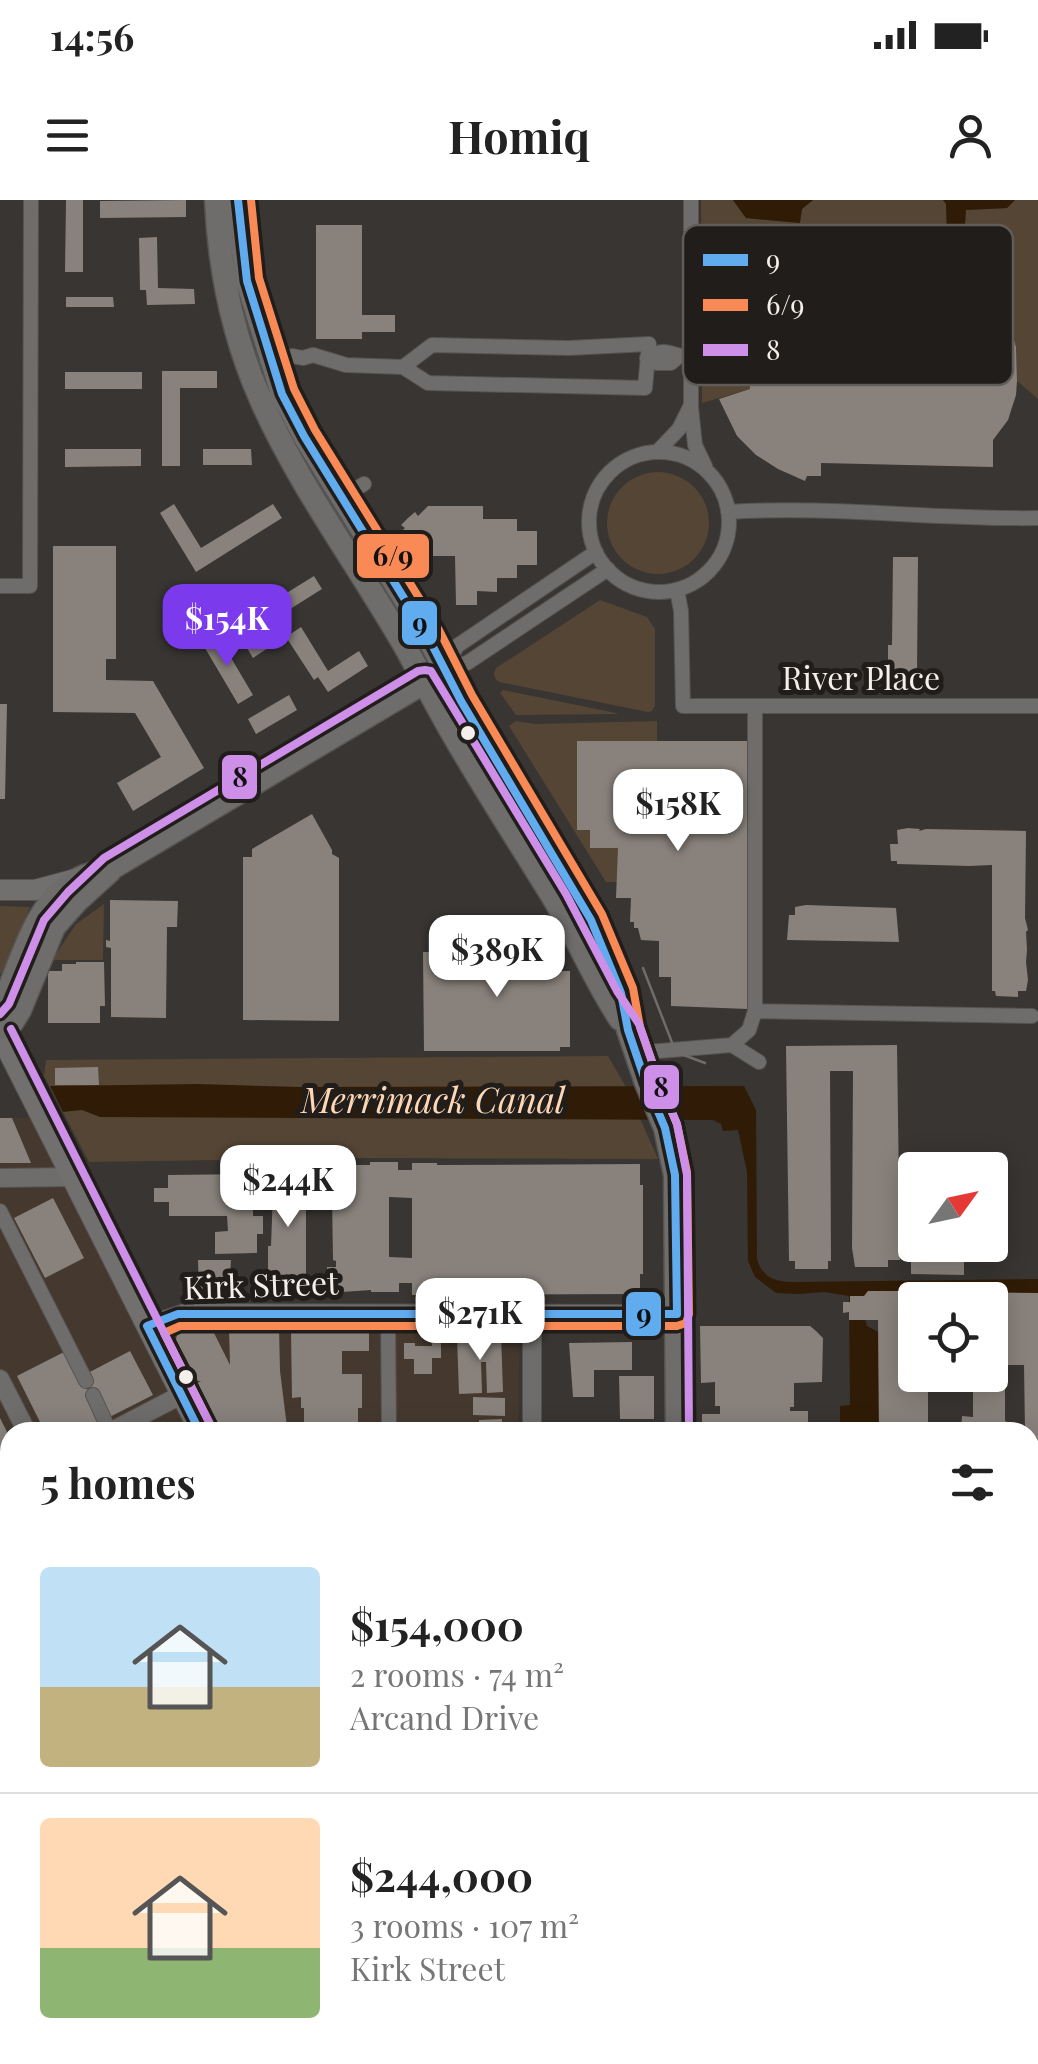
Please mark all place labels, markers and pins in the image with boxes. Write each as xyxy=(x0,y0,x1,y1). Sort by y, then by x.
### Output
pin: $154K xyxy=(157,584,297,669)
unlabelled marker xyxy=(458,723,478,743)
pin: $158K xyxy=(608,769,748,854)
pin: $389K xyxy=(427,915,567,1000)
pin: $244K xyxy=(218,1145,358,1230)
pin: $271K xyxy=(410,1278,550,1363)
unlabelled marker xyxy=(176,1367,196,1387)

